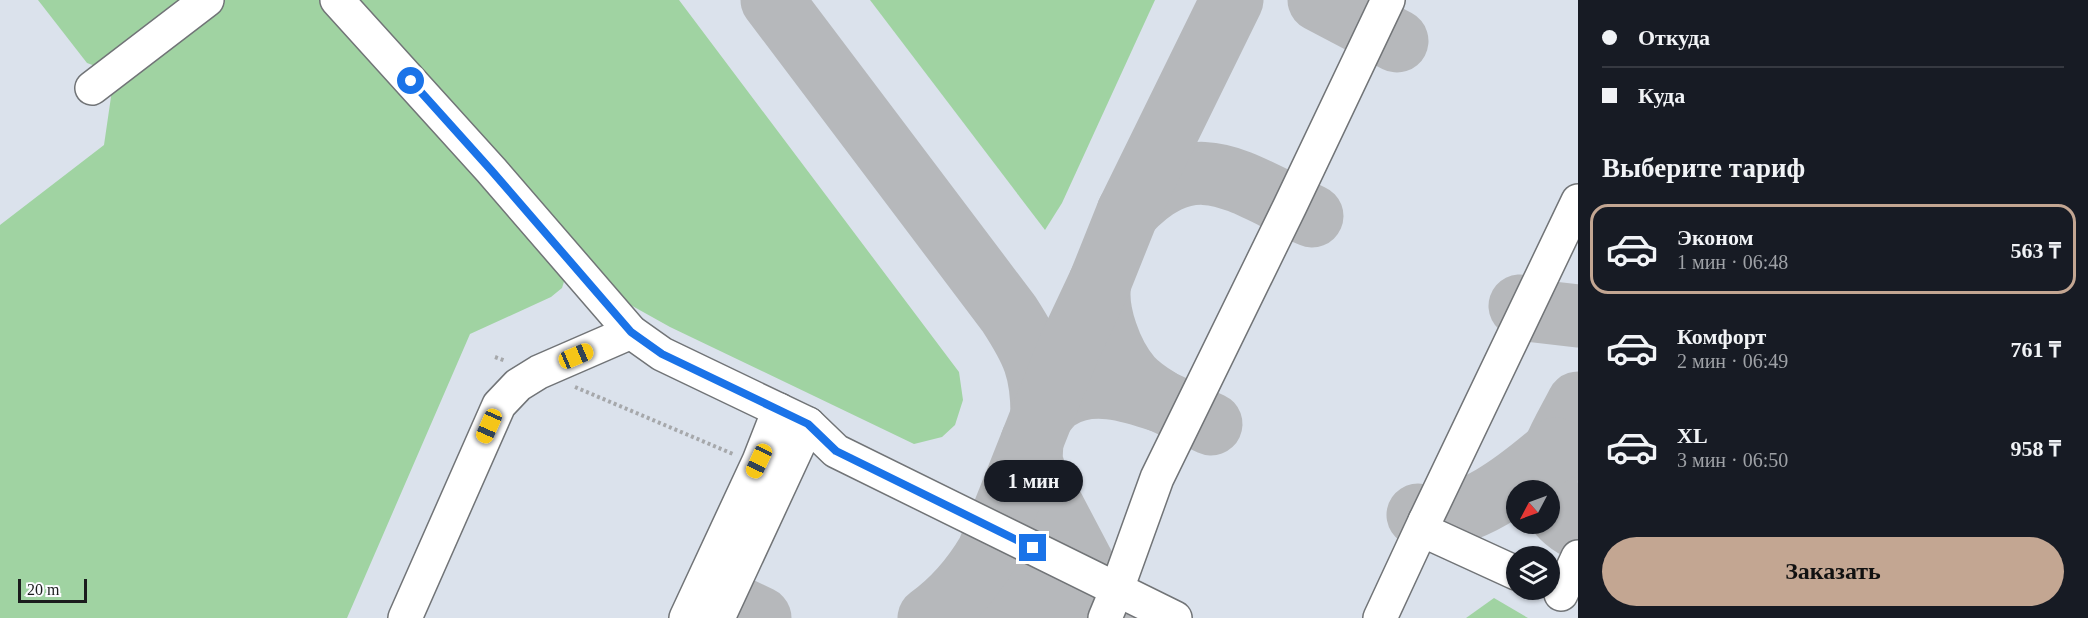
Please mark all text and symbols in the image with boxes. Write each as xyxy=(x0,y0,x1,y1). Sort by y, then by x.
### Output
text: Откуда xyxy=(1638,25,1710,50)
route start xyxy=(397,67,424,94)
text: Куда xyxy=(1638,83,1685,108)
text: Выберите тариф xyxy=(1602,153,1805,183)
icon: car xyxy=(1605,222,1659,276)
text: Эконом xyxy=(1677,225,1754,250)
text: 563 ₸ xyxy=(2010,238,2061,263)
text: 1 мин · 06:48 xyxy=(1677,251,1788,273)
icon: car xyxy=(1605,321,1659,375)
text: Комфорт xyxy=(1677,324,1766,349)
text: 761 ₸ xyxy=(2010,337,2061,362)
car xyxy=(556,341,596,371)
text: 2 мин · 06:49 xyxy=(1677,350,1788,372)
car xyxy=(473,406,505,446)
icon: car xyxy=(1605,420,1659,474)
text: XL xyxy=(1677,423,1708,448)
text: 958 ₸ xyxy=(2010,436,2061,461)
car xyxy=(743,441,775,481)
text: 3 мин · 06:50 xyxy=(1677,449,1788,471)
callout: 1 мин xyxy=(984,461,1082,503)
text: 1 мин xyxy=(1008,470,1059,492)
north arrow xyxy=(1506,480,1560,534)
map controls xyxy=(1506,480,1560,600)
route end xyxy=(1019,534,1046,561)
button: Заказать xyxy=(1602,537,2064,606)
button: layers xyxy=(1506,546,1560,600)
scale bar xyxy=(18,576,87,604)
text: 20 m xyxy=(27,581,59,598)

